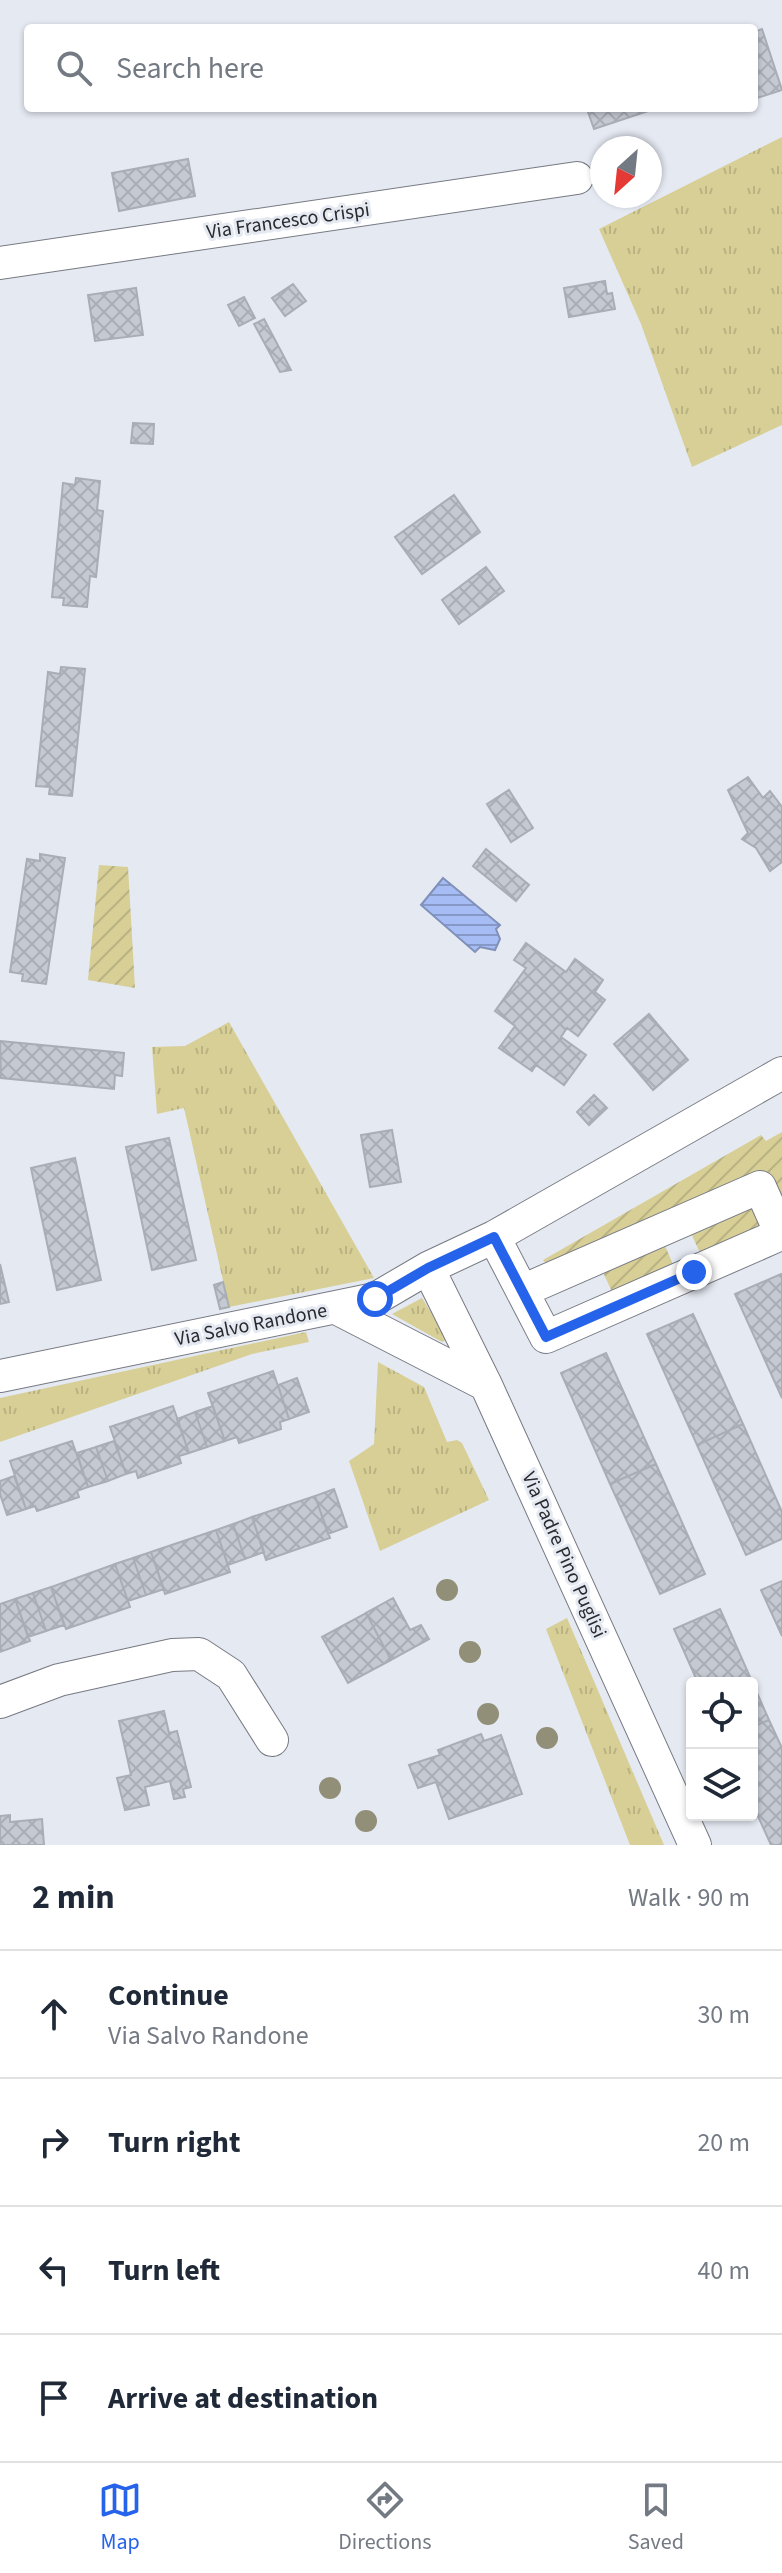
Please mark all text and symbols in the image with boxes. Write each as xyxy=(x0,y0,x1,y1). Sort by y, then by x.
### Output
search box xyxy=(24,24,758,112)
icon: search xyxy=(52,46,96,90)
text: Search here xyxy=(116,47,264,90)
north arrow xyxy=(590,136,662,208)
street label: Via Francesco Crispi xyxy=(205,196,371,246)
route end xyxy=(676,1254,712,1290)
route start xyxy=(357,1281,393,1317)
street label: Via Salvo Randone xyxy=(173,1297,330,1353)
street label: Via Padre Pino Puglisi xyxy=(515,1467,613,1643)
map controls xyxy=(686,1677,758,1821)
button: locate xyxy=(686,1677,758,1749)
button: layers xyxy=(686,1749,758,1821)
text: 2 min xyxy=(32,1873,115,1922)
text: Walk · 90 m xyxy=(628,1879,750,1916)
text: Continue xyxy=(108,1974,229,2017)
icon: ahead xyxy=(32,1992,76,2036)
text: 30 m xyxy=(697,1996,750,2033)
text: Via Salvo Randone xyxy=(108,2017,309,2054)
icon: right xyxy=(32,2120,76,2164)
text: Turn right xyxy=(108,2121,240,2164)
text: 20 m xyxy=(697,2124,750,2161)
icon: left xyxy=(32,2248,76,2292)
text: Turn left xyxy=(108,2249,220,2292)
text: 40 m xyxy=(697,2252,750,2289)
icon: arrive xyxy=(32,2376,76,2420)
text: Arrive at destination xyxy=(108,2377,378,2420)
tab: Map xyxy=(98,2478,142,2558)
tab: Directions xyxy=(338,2478,431,2558)
tab: Saved xyxy=(628,2478,684,2558)

